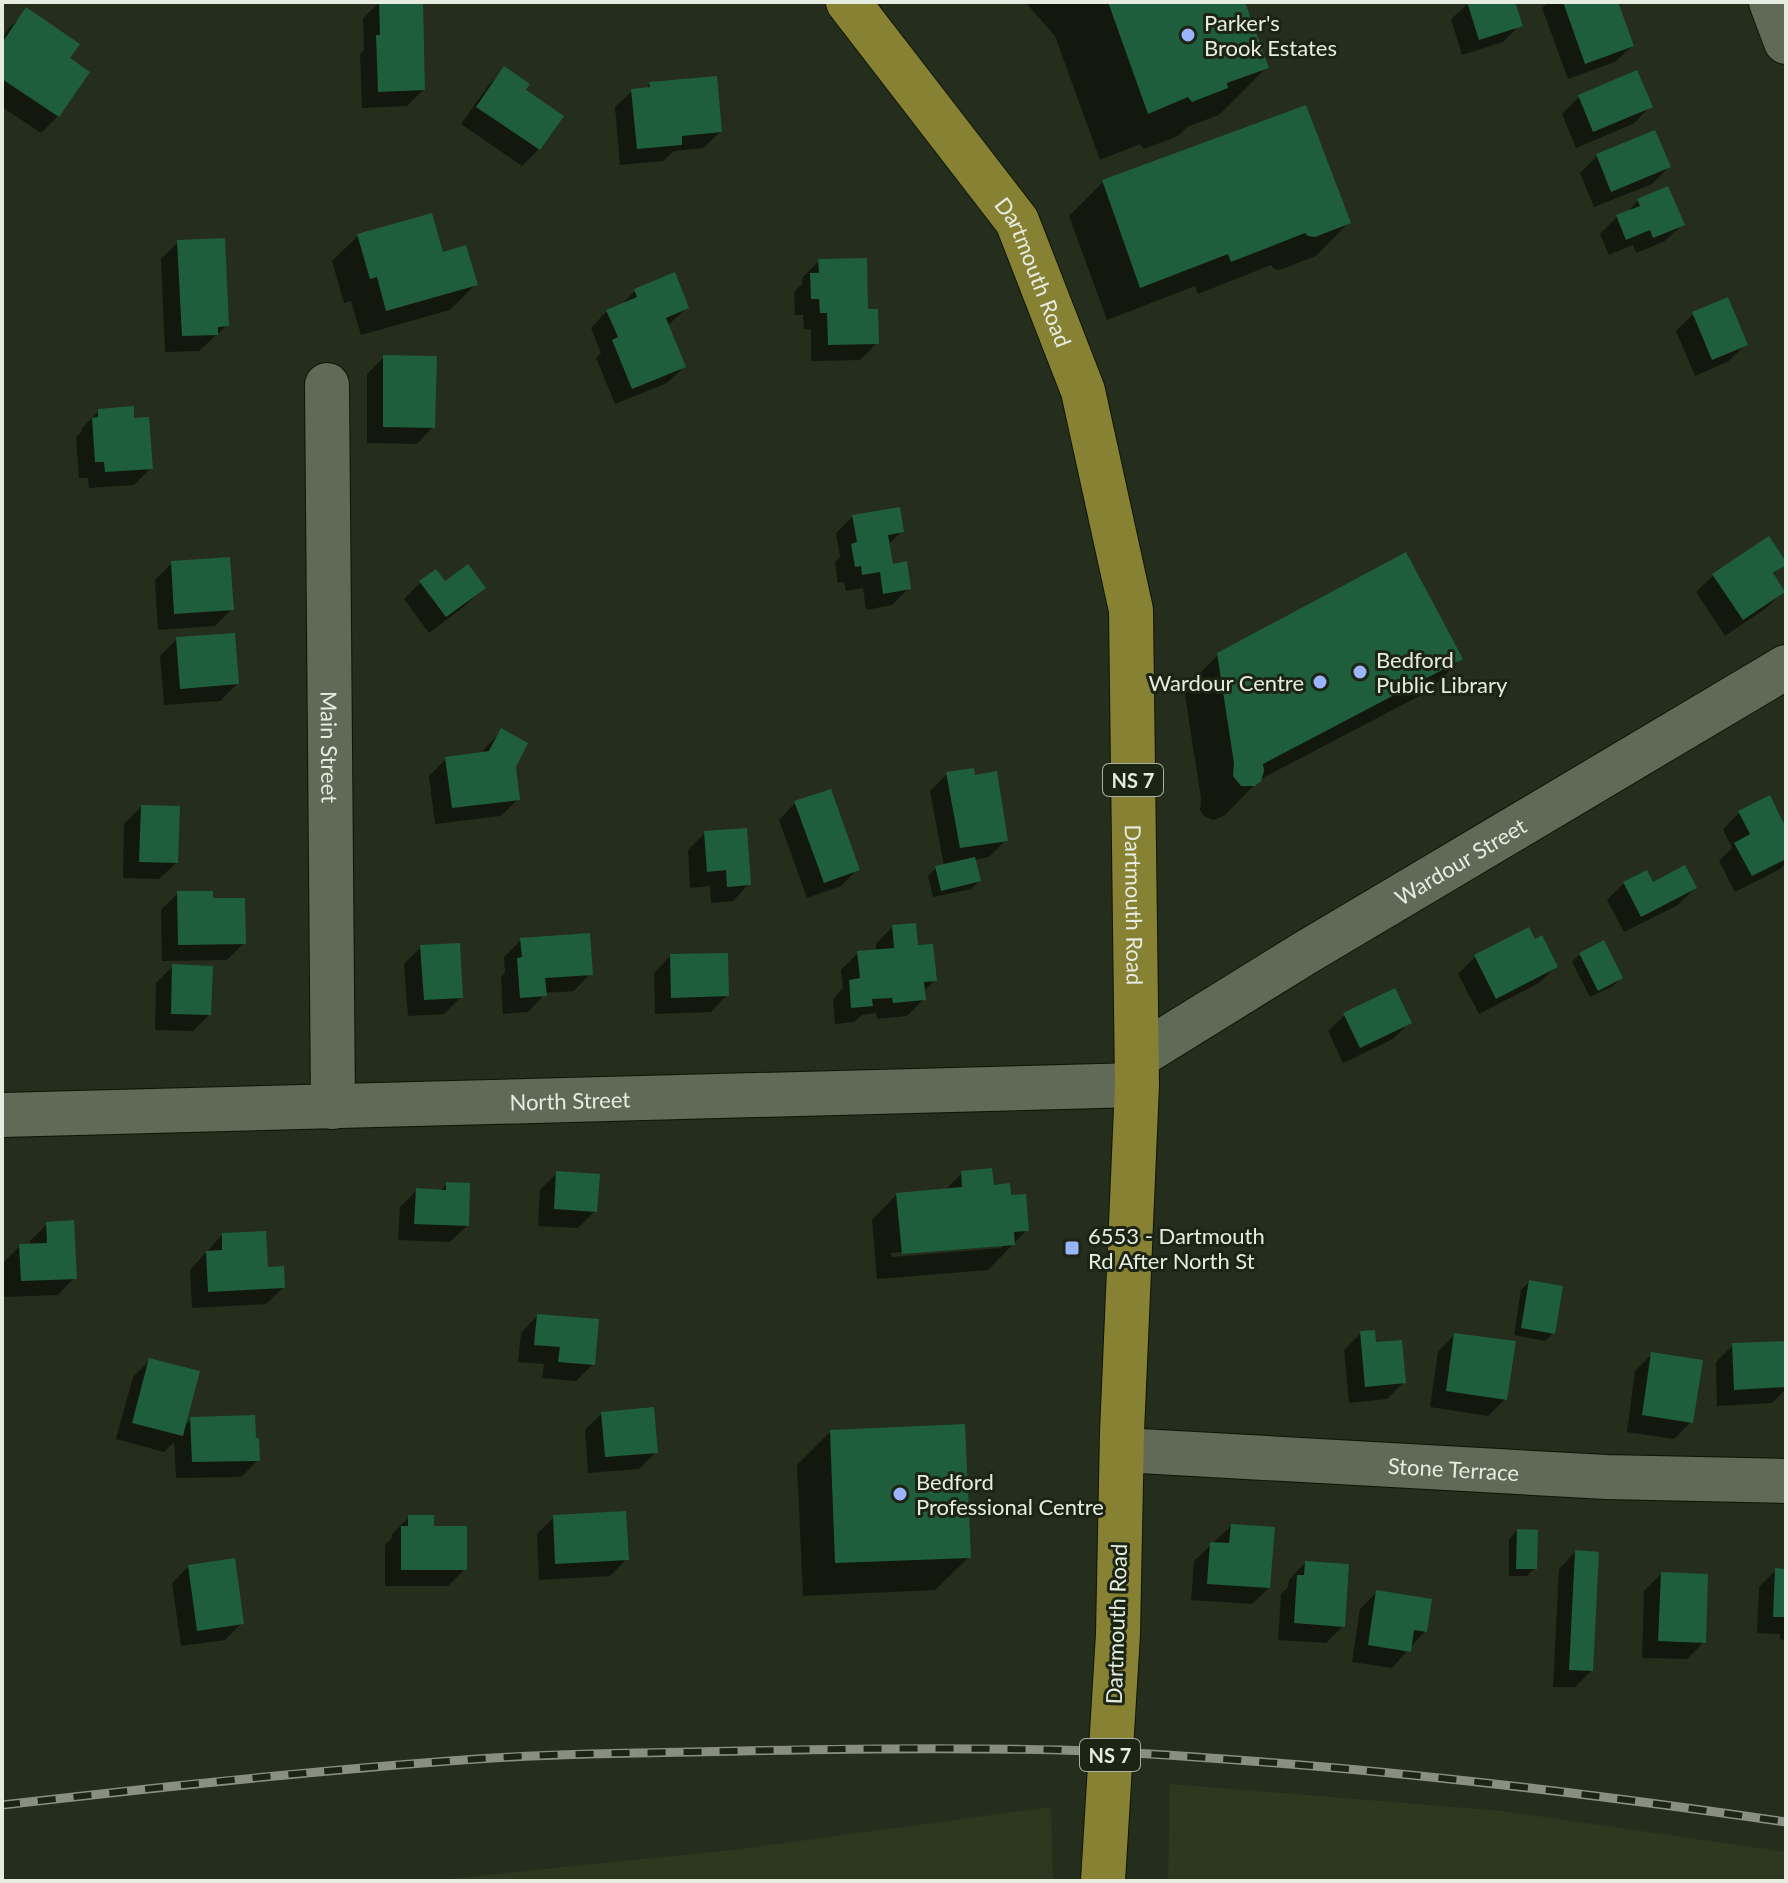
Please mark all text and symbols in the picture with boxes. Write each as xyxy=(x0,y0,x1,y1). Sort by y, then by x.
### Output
place label: Parker's Brook Estates xyxy=(1204,9,1337,61)
marker: Parker's Brook Estates xyxy=(1179,26,1197,44)
street label: Dartmouth Road xyxy=(990,191,1078,351)
place label: Bedford Public Library xyxy=(1376,646,1508,698)
marker: Bedford Public Library xyxy=(1351,663,1369,681)
place label: Wardour Centre xyxy=(1148,669,1304,696)
marker: Wardour Centre xyxy=(1311,673,1329,691)
street label: Main Street xyxy=(316,691,344,803)
road number: NS 7 xyxy=(1103,764,1163,796)
street label: Wardour Street xyxy=(1389,811,1531,910)
street label: Dartmouth Road xyxy=(1120,824,1149,985)
street label: North Street xyxy=(509,1085,631,1115)
place label: 6553 - Dartmouth Rd After North St xyxy=(1088,1222,1265,1274)
marker: 6553 - Dartmouth Rd After North St xyxy=(1063,1239,1081,1257)
street label: Stone Terrace xyxy=(1387,1451,1520,1486)
place label: Bedford Professional Centre xyxy=(916,1468,1104,1520)
marker: Bedford Professional Centre xyxy=(891,1485,909,1503)
street label: Dartmouth Road xyxy=(1100,1543,1132,1705)
road number: NS 7 xyxy=(1080,1739,1140,1771)

